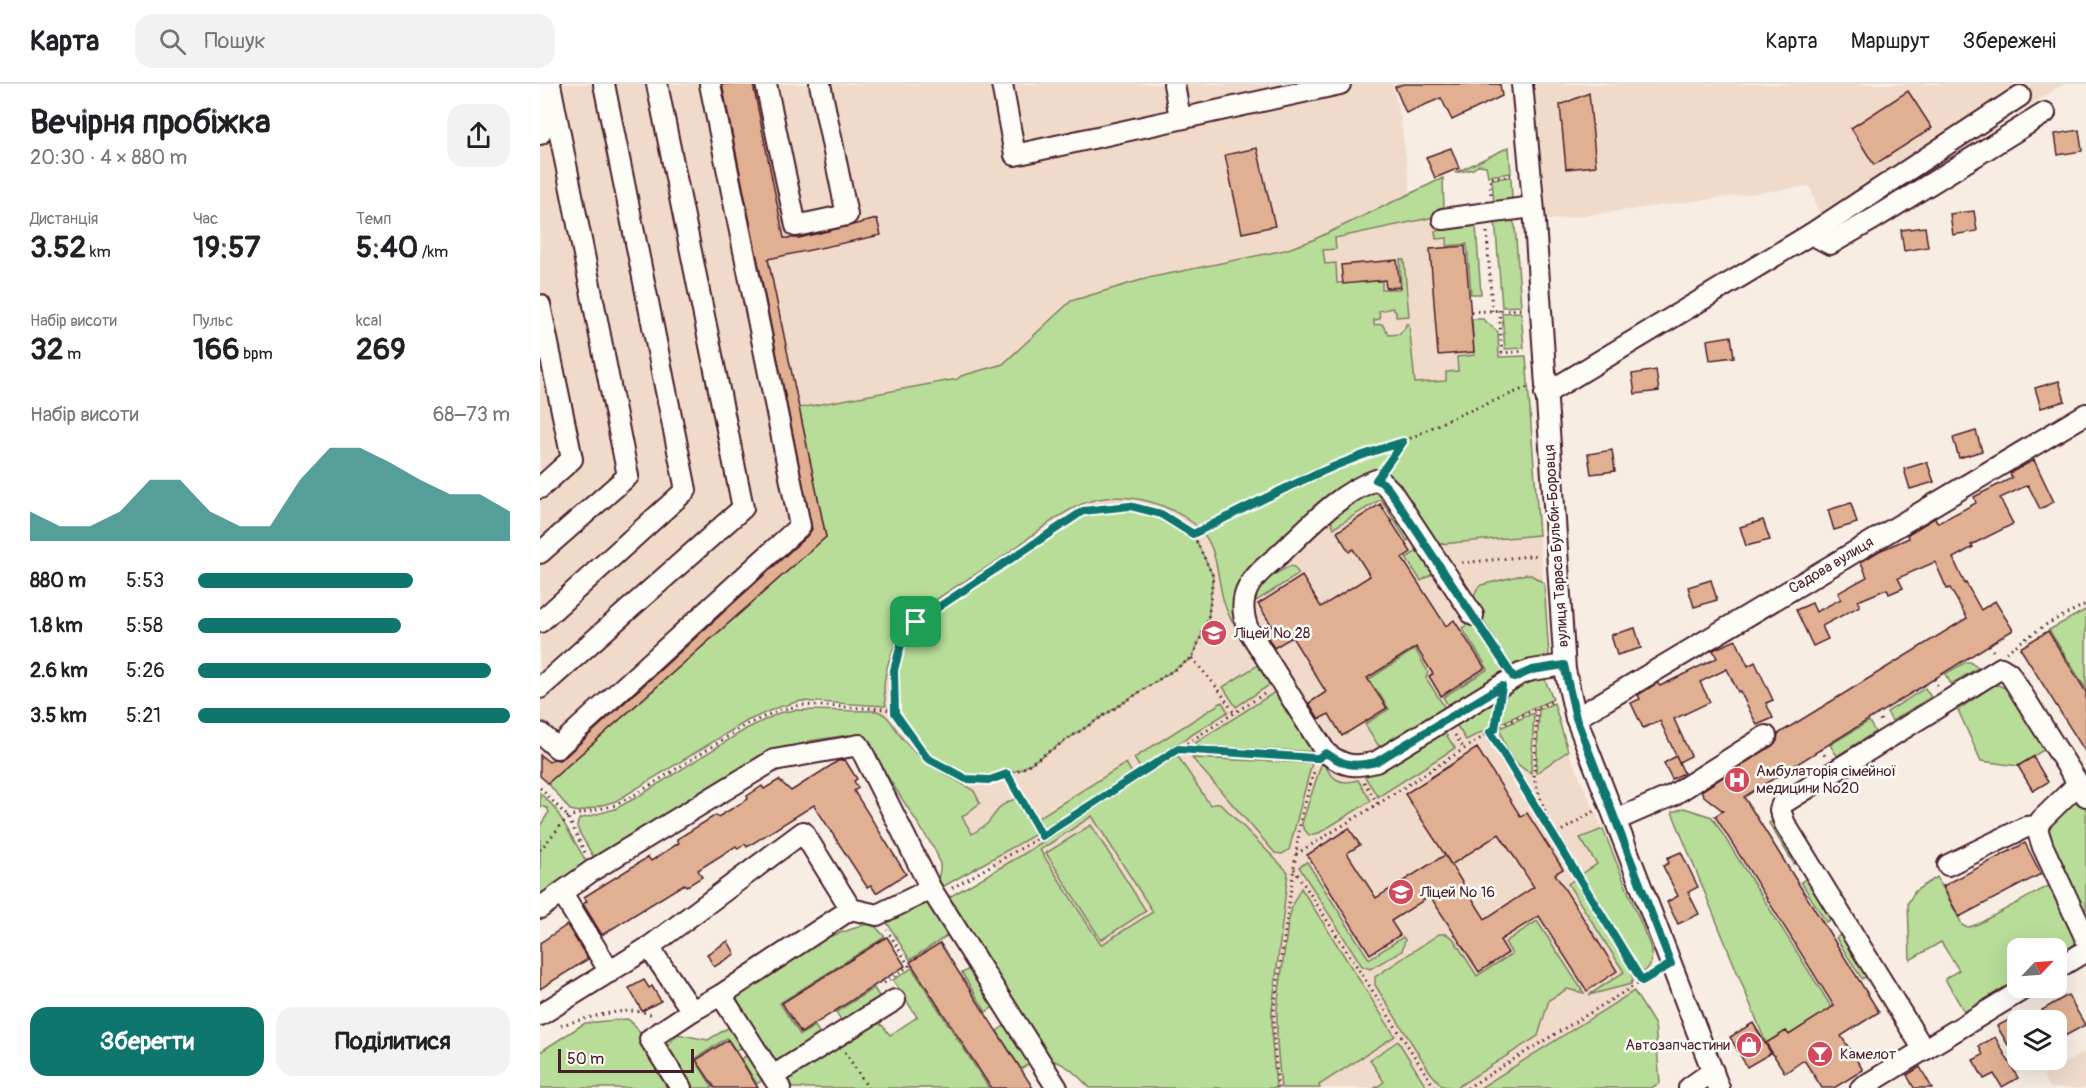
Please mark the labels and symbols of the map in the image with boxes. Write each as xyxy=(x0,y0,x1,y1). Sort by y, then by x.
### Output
street label: вулиця Тараса Бульби-Боровця xyxy=(1540,444,1573,648)
street label: Садова вулиця xyxy=(1785,533,1877,598)
pin xyxy=(890,596,941,647)
school or university icon: Ліцей № 28 xyxy=(1199,618,1229,648)
place label: Ліцей № 28 xyxy=(1233,624,1311,643)
place label: Амбулаторія сімейної медицини №20 xyxy=(1756,762,1897,798)
hospital icon: Амбулаторія сімейної медицини №20 xyxy=(1722,765,1752,795)
school or university icon: Ліцей № 16 xyxy=(1386,877,1416,907)
place label: Ліцей № 16 xyxy=(1419,883,1495,902)
north arrow xyxy=(2007,938,2067,998)
shop icon: Автозапчастини xyxy=(1734,1030,1764,1060)
place label: Автозапчастини xyxy=(1625,1036,1730,1055)
bar icon: Камелот xyxy=(1805,1039,1835,1069)
place label: Камелот xyxy=(1840,1045,1897,1064)
scale bar xyxy=(558,1046,694,1074)

